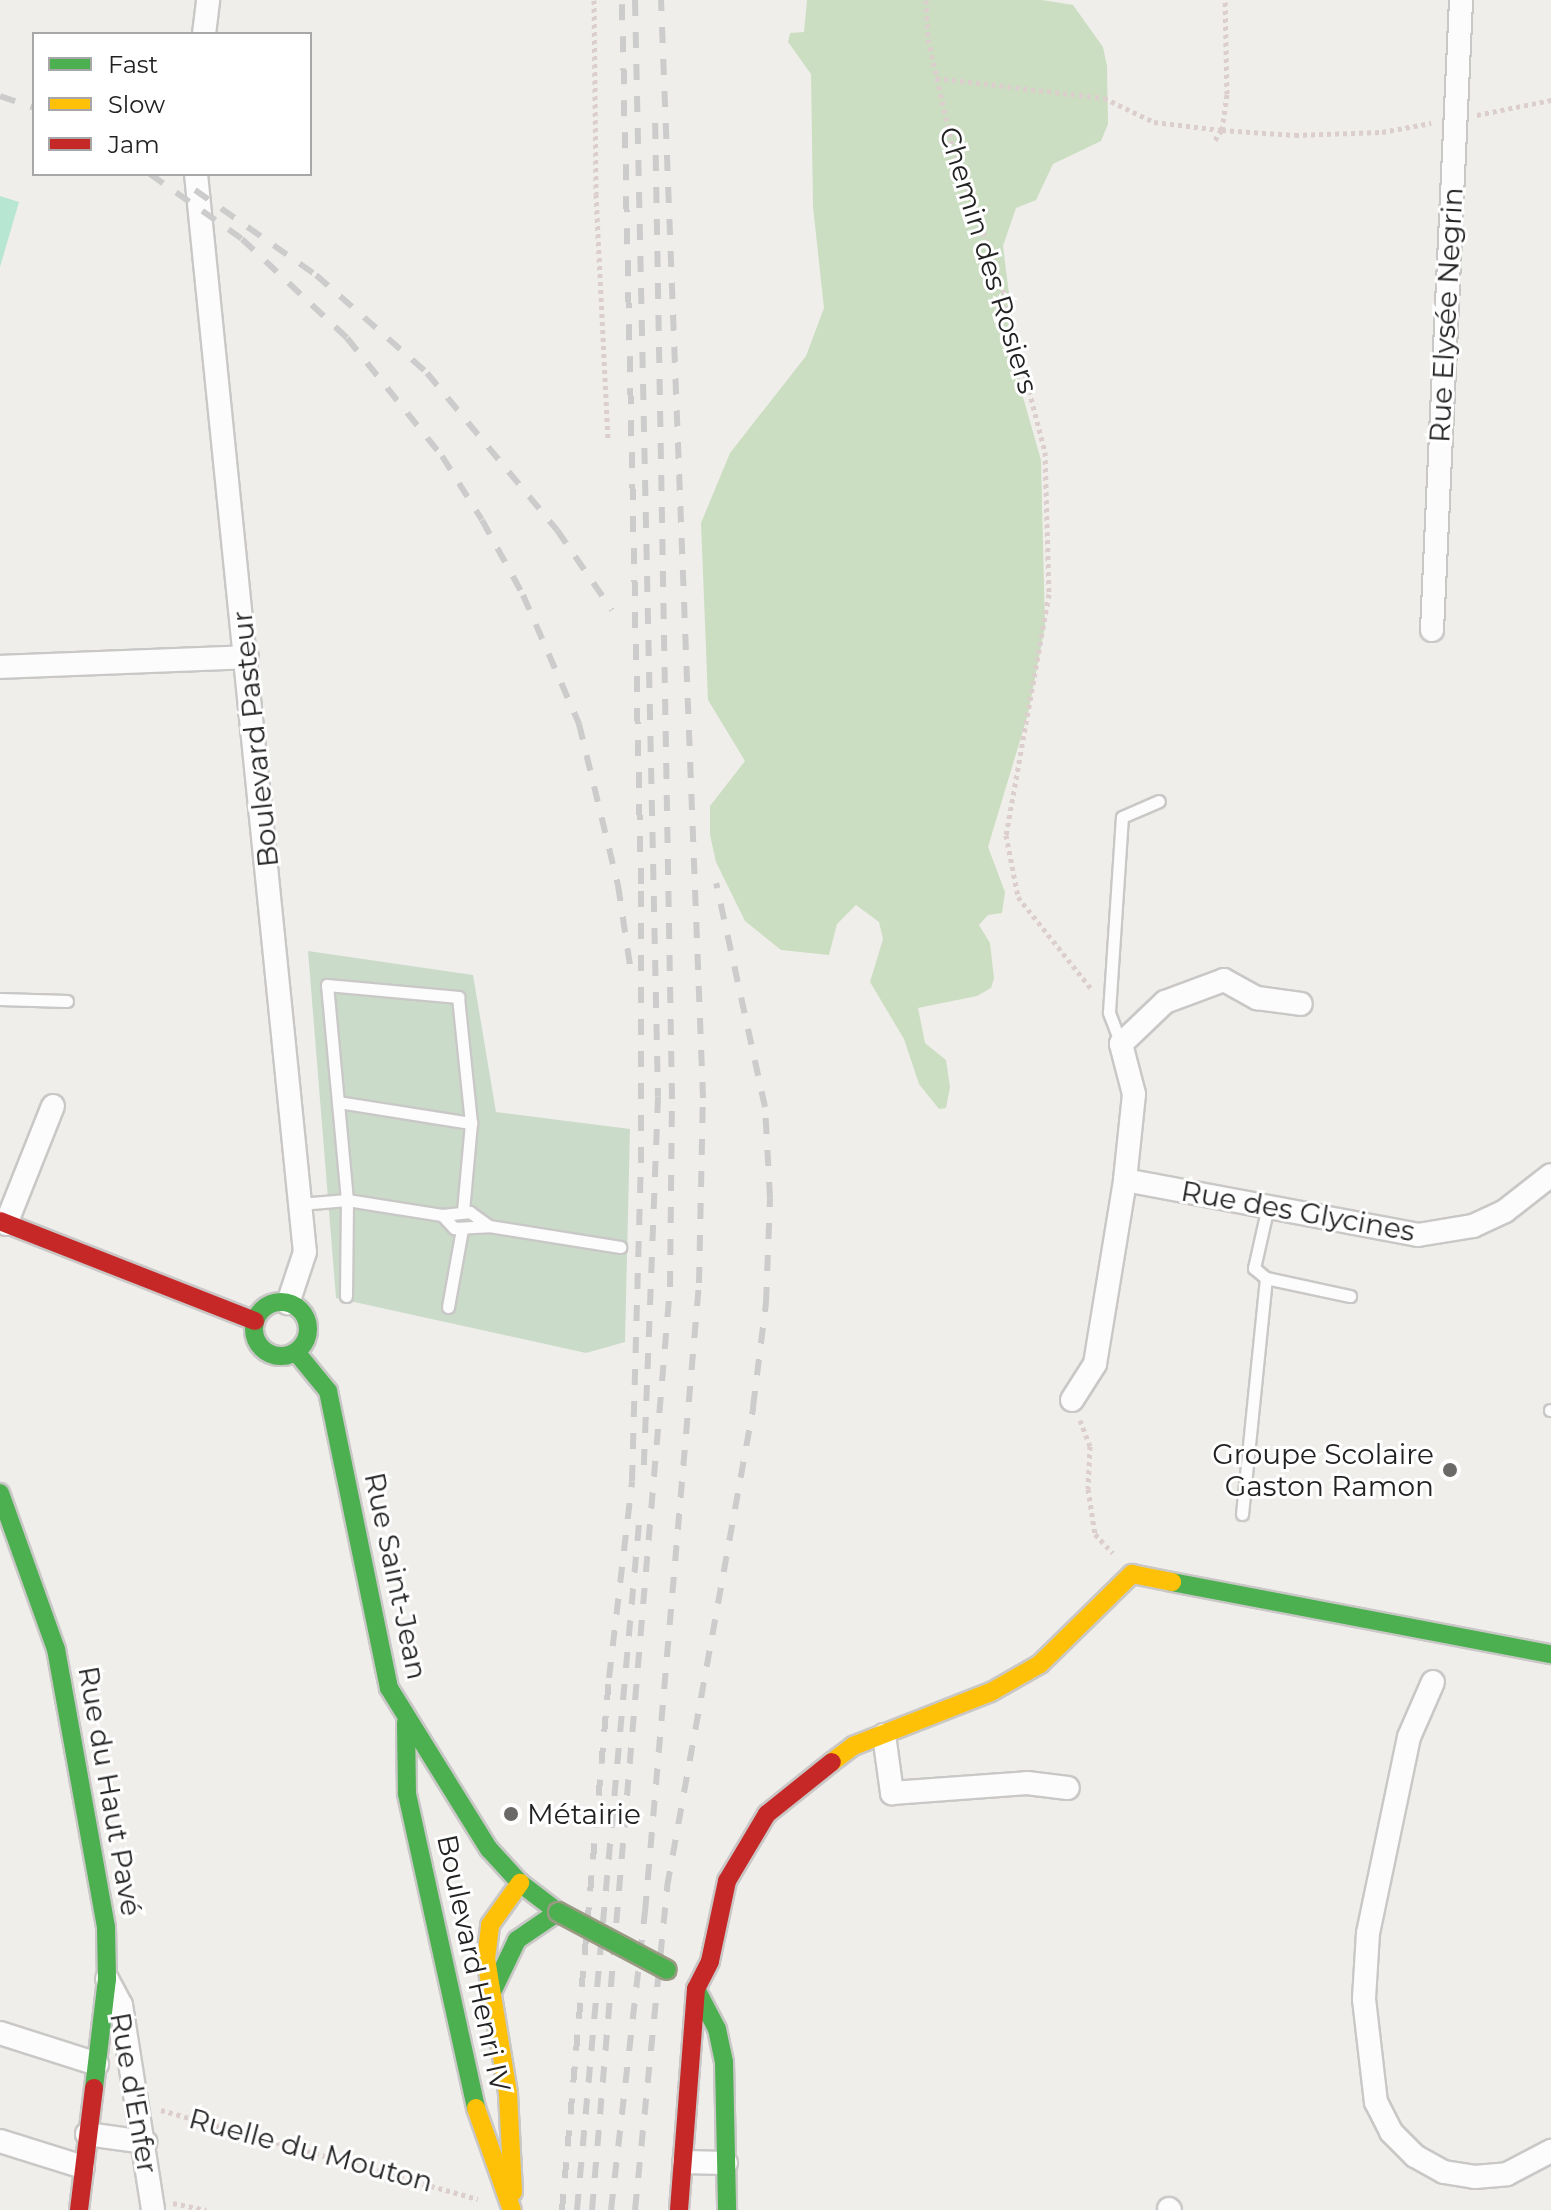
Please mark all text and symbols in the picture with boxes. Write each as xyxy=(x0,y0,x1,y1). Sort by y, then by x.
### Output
legend xyxy=(32,32,312,176)
text: Fast xyxy=(108,50,158,79)
text: Slow xyxy=(108,90,165,119)
street label: Chemin des Rosiers xyxy=(932,123,1046,397)
text: Jam xyxy=(108,130,160,159)
street label: Rue Elysée Negrin xyxy=(1423,186,1469,444)
street label: Boulevard Pasteur xyxy=(225,609,285,869)
street label: Rue des Glycines xyxy=(1179,1174,1417,1248)
place label: Groupe Scolaire Gaston Ramon xyxy=(1212,1437,1434,1503)
marker: Groupe Scolaire Gaston Ramon xyxy=(1441,1461,1459,1479)
street label: Rue Saint-Jean xyxy=(358,1469,434,1683)
street label: Rue du Haut Pavé xyxy=(72,1664,148,1918)
place label: Métairie xyxy=(527,1797,641,1831)
marker: Métairie xyxy=(502,1805,520,1823)
street label: Boulevard Henri IV xyxy=(430,1831,518,2095)
street label: Rue d'Enfer xyxy=(103,2010,165,2176)
street label: Ruelle du Mouton xyxy=(185,2101,437,2199)

